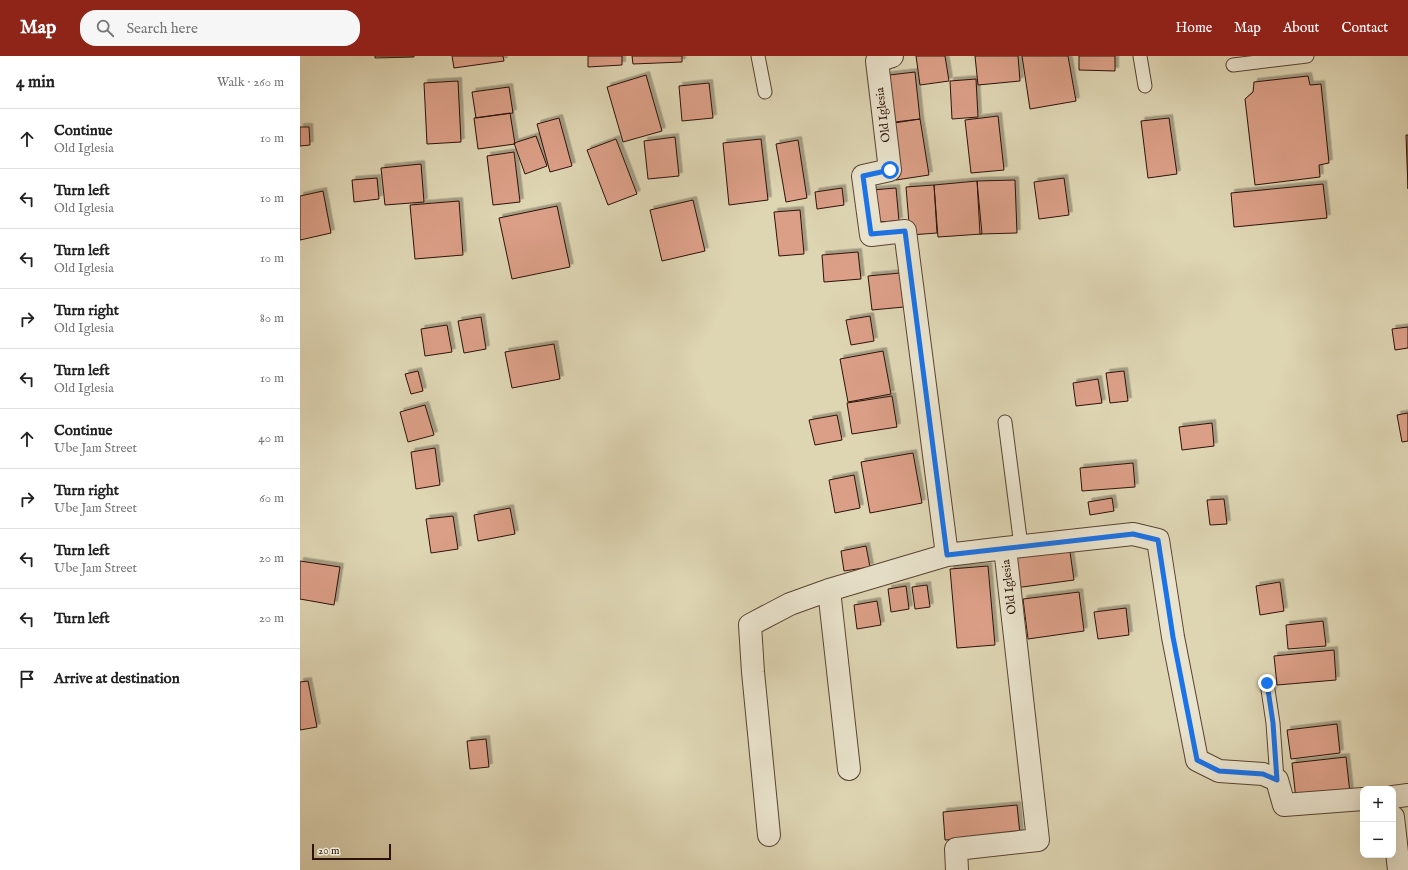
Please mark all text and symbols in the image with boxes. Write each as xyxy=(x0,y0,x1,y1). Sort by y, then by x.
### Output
search box xyxy=(80,10,360,46)
text: Map xyxy=(20,16,56,40)
icon: search xyxy=(94,17,116,39)
text: Search here xyxy=(126,19,198,38)
text: Home xyxy=(1176,19,1212,37)
text: Map xyxy=(1234,19,1261,37)
text: About xyxy=(1283,19,1319,37)
text: Contact xyxy=(1341,19,1388,37)
text: 4 min xyxy=(16,72,55,93)
text: Walk · 260 m xyxy=(217,74,284,91)
street label: Old Iglesia xyxy=(872,86,894,143)
text: Continue xyxy=(54,121,112,140)
icon: ahead xyxy=(16,128,38,150)
text: 10 m xyxy=(260,130,284,147)
text: Old Iglesia xyxy=(54,140,114,157)
route start xyxy=(881,161,899,179)
text: Turn left xyxy=(54,181,110,200)
icon: left xyxy=(16,188,38,210)
text: 10 m xyxy=(260,190,284,207)
text: Old Iglesia xyxy=(54,200,114,217)
text: Turn left xyxy=(54,241,110,260)
icon: left xyxy=(16,248,38,270)
text: 10 m xyxy=(260,250,284,267)
text: Old Iglesia xyxy=(54,260,114,277)
text: Turn right xyxy=(54,301,119,320)
icon: right xyxy=(16,308,38,330)
text: 80 m xyxy=(260,310,284,327)
text: Old Iglesia xyxy=(54,320,114,337)
text: Turn left xyxy=(54,361,110,380)
icon: left xyxy=(16,368,38,390)
text: 10 m xyxy=(260,370,284,387)
text: Old Iglesia xyxy=(54,380,114,397)
text: Continue xyxy=(54,421,112,440)
icon: ahead xyxy=(16,428,38,450)
text: 40 m xyxy=(258,430,284,447)
text: Ube Jam Street xyxy=(54,440,137,457)
text: Turn right xyxy=(54,481,119,500)
icon: right xyxy=(16,488,38,510)
text: 60 m xyxy=(259,490,284,507)
text: Ube Jam Street xyxy=(54,500,137,517)
text: Turn left xyxy=(54,541,110,560)
icon: left xyxy=(16,548,38,570)
text: 20 m xyxy=(259,550,284,567)
street label: Old Iglesia xyxy=(998,558,1020,615)
text: Ube Jam Street xyxy=(54,560,137,577)
icon: left xyxy=(16,608,38,630)
text: Turn left xyxy=(54,609,110,628)
text: 20 m xyxy=(259,610,284,627)
icon: arrive xyxy=(16,668,38,690)
text: Arrive at destination xyxy=(54,669,180,688)
route end xyxy=(1258,674,1276,692)
map controls xyxy=(1360,786,1396,858)
button: + xyxy=(1360,786,1396,822)
button: − xyxy=(1360,822,1396,858)
scale bar xyxy=(312,842,391,861)
text: 20 m xyxy=(318,844,339,858)

